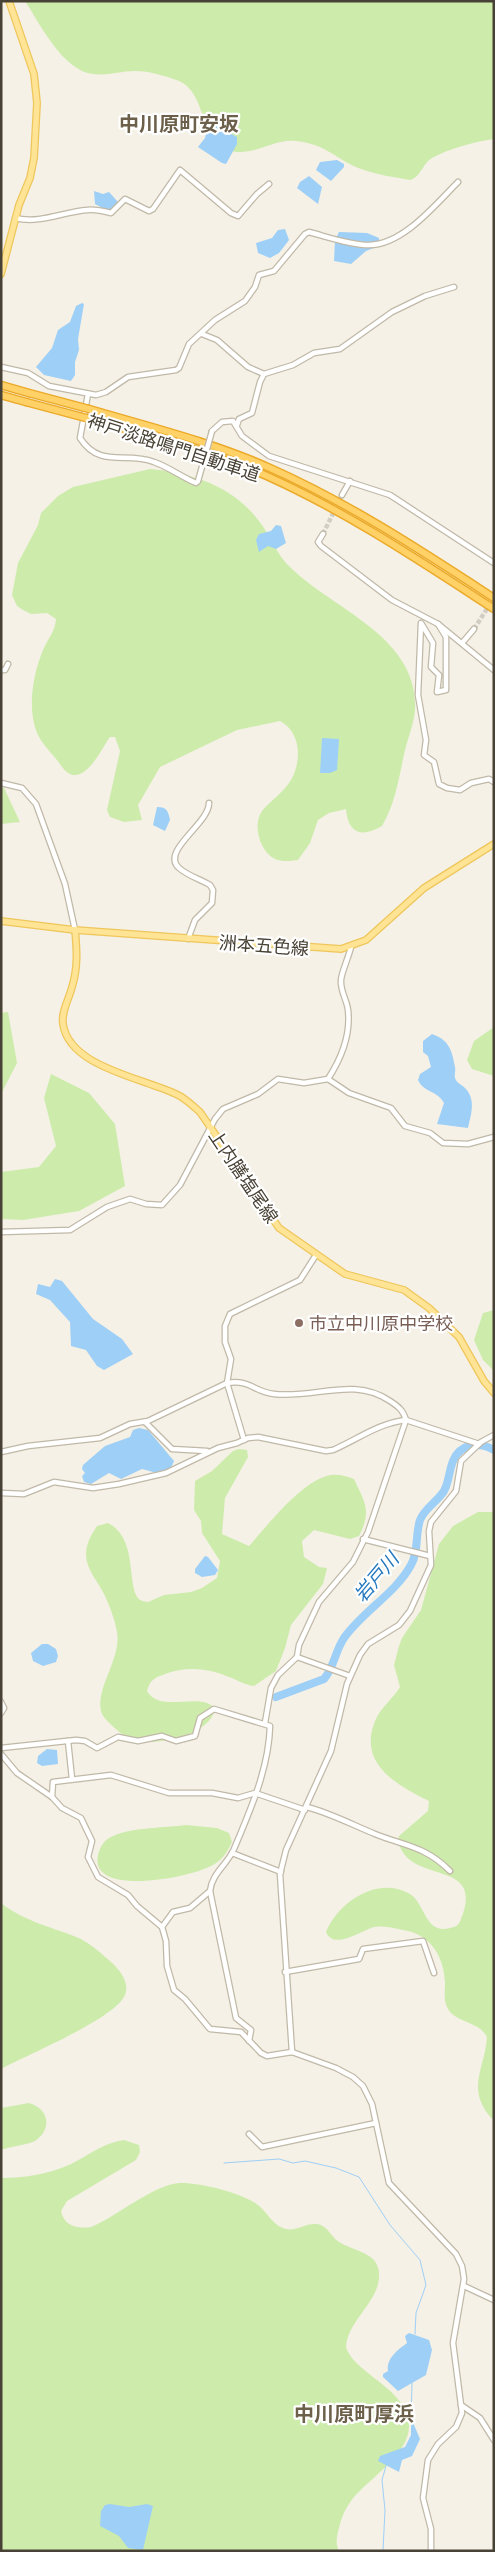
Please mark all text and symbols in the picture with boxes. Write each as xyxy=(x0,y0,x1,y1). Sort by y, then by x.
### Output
district label: 中川原町安坂 xyxy=(119,110,239,137)
street label: 神戸淡路鳴門自動車道 xyxy=(85,408,263,486)
street label: 洲本五色線 xyxy=(218,930,310,960)
street label: 上内膳塩尾線 xyxy=(204,1125,284,1227)
place label: 市立中川原中学校 xyxy=(309,1311,453,1335)
marker: 市立中川原中学校 xyxy=(293,1317,305,1329)
water label: 岩戸川 xyxy=(348,1545,406,1607)
district label: 中川原町厚浜 xyxy=(294,2400,414,2427)

